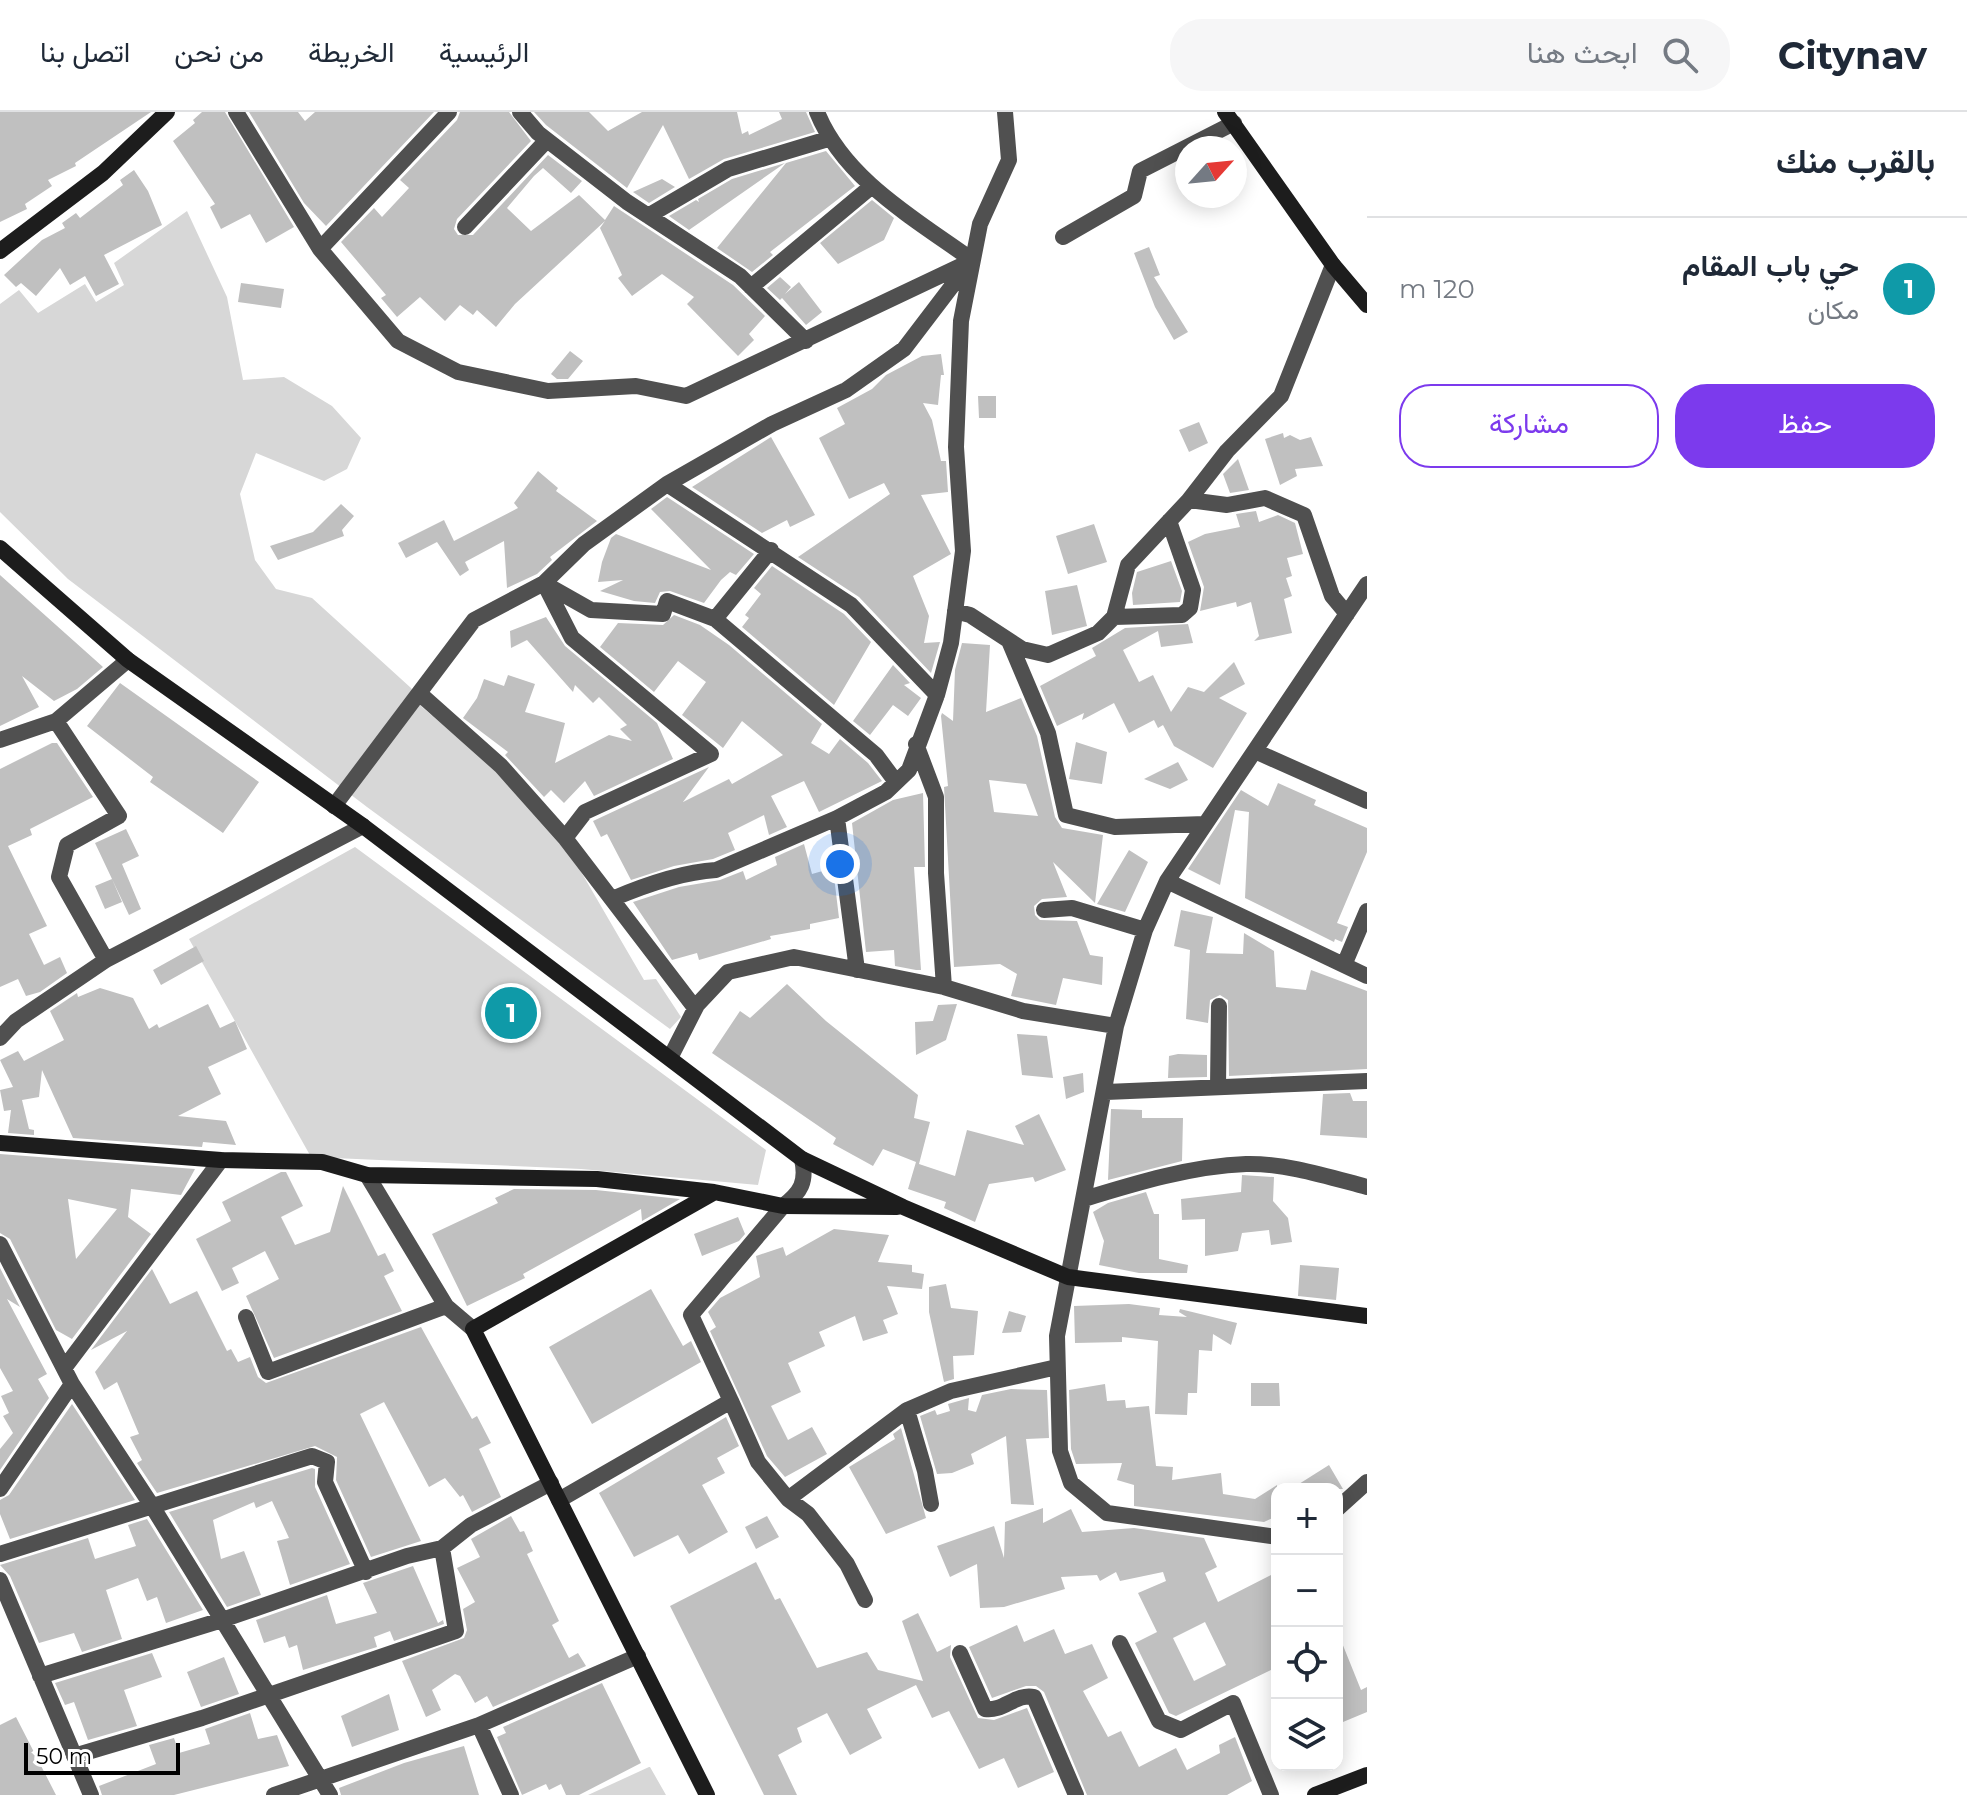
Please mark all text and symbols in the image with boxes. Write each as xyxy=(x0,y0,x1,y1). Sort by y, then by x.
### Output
search box xyxy=(1170,19,1730,91)
text: Citynav xyxy=(1778,32,1927,79)
icon: search xyxy=(1658,33,1702,77)
text: ابحث هنا xyxy=(1527,34,1638,71)
text: اتصل بنا xyxy=(40,35,130,69)
text: من نحن xyxy=(174,35,264,69)
text: الخريطة xyxy=(308,35,395,69)
text: الرئيسية xyxy=(439,35,529,69)
north arrow xyxy=(1175,136,1247,208)
text: بالقرب منك xyxy=(1776,140,1935,182)
text: حي باب المقام xyxy=(1682,247,1859,284)
text: 120 m xyxy=(1399,273,1475,305)
text: 1 xyxy=(1904,273,1914,305)
text: مكان xyxy=(1807,294,1859,326)
button: مشاركة xyxy=(1399,384,1659,468)
button: حفظ xyxy=(1675,384,1935,468)
your location xyxy=(820,844,860,884)
pin: 1 xyxy=(485,983,537,1043)
map controls xyxy=(1271,1483,1343,1771)
button: + xyxy=(1271,1483,1343,1555)
button: − xyxy=(1271,1555,1343,1627)
button: locate xyxy=(1271,1627,1343,1699)
button: layers xyxy=(1271,1699,1343,1771)
scale bar xyxy=(24,1739,180,1775)
text: 50 m xyxy=(36,1743,92,1770)

